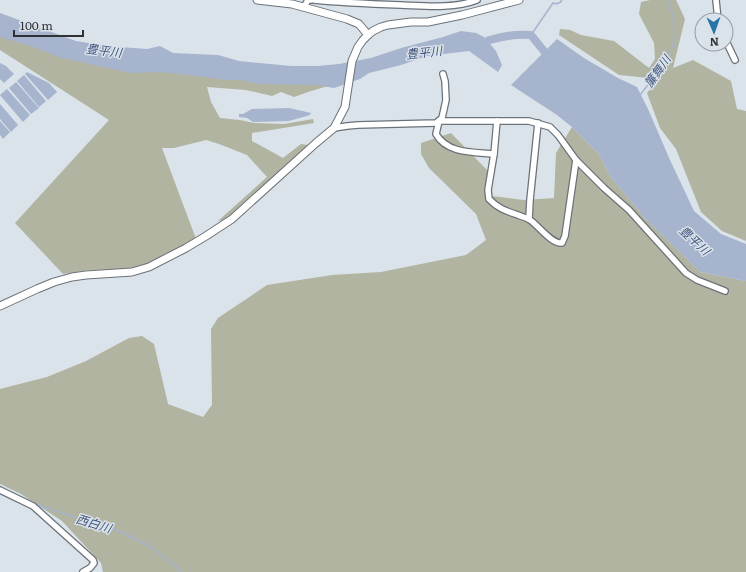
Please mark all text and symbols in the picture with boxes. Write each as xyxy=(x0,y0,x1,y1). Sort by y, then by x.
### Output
scale bar xyxy=(14,12,83,38)
north arrow xyxy=(694,12,734,52)
text: 100 m xyxy=(20,16,53,34)
text: N xyxy=(709,35,719,51)
water label: 豊平川 xyxy=(85,39,125,61)
water label: 豊平川 xyxy=(405,41,445,63)
water label: 簾舞川 xyxy=(639,49,676,91)
water label: 豊平川 xyxy=(676,221,716,260)
water label: 西白川 xyxy=(74,509,116,537)

